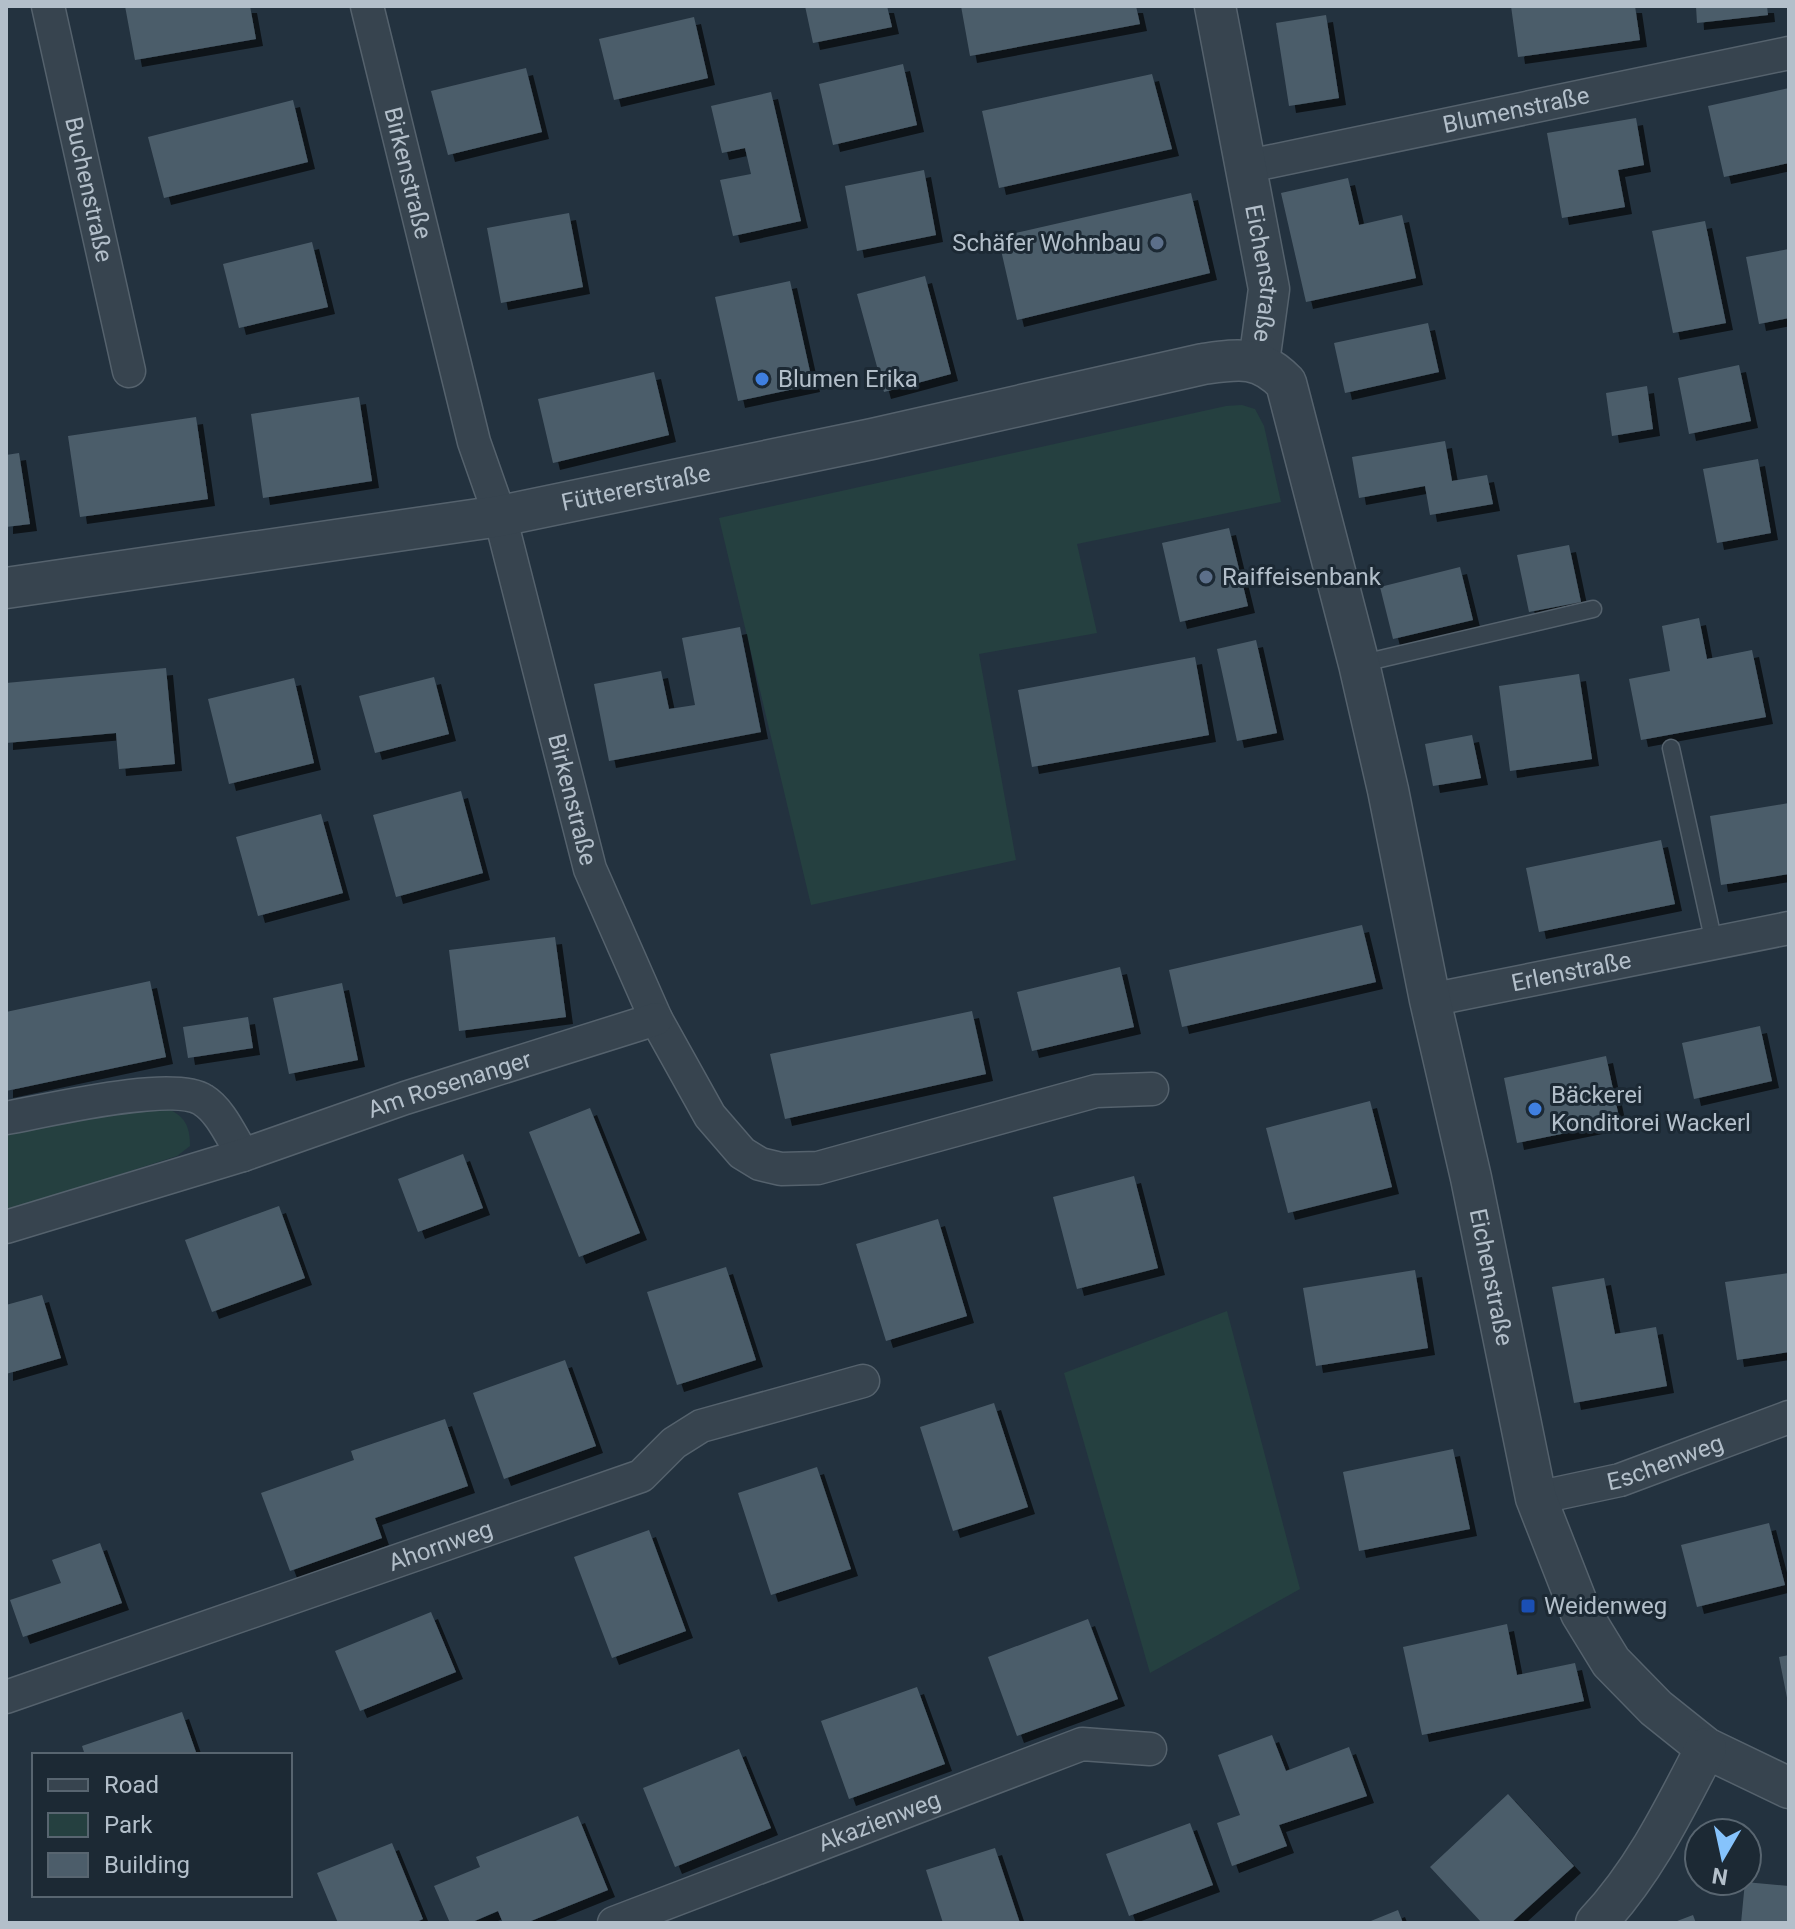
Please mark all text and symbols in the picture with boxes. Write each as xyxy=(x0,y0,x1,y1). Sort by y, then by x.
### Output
street label: Blumenstraße xyxy=(1440,81,1592,139)
street label: Birkenstraße xyxy=(378,104,438,242)
street label: Buchenstraße xyxy=(59,114,118,265)
street label: Eichenstraße xyxy=(1239,202,1283,344)
place label: Schäfer Wohnbau xyxy=(952,229,1141,257)
marker: Schäfer Wohnbau xyxy=(1148,234,1166,252)
place label: Blumen Erika xyxy=(778,365,918,393)
marker: Blumen Erika xyxy=(753,370,771,388)
street label: Füttererstraße xyxy=(559,459,713,517)
place label: Raiffeisenbank xyxy=(1222,563,1382,591)
marker: Raiffeisenbank xyxy=(1197,568,1215,586)
street label: Birkenstraße xyxy=(542,731,603,868)
street label: Erlenstraße xyxy=(1509,946,1634,997)
street label: Am Rosenanger xyxy=(364,1045,535,1124)
place label: Bäckerei Konditorei Wackerl xyxy=(1551,1081,1751,1137)
marker: Bäckerei Konditorei Wackerl xyxy=(1526,1100,1544,1118)
street label: Eichenstraße xyxy=(1464,1206,1519,1348)
street label: Eschenweg xyxy=(1604,1429,1727,1496)
street label: Ahornweg xyxy=(385,1515,496,1577)
place label: Weidenweg xyxy=(1544,1592,1667,1620)
marker: Weidenweg xyxy=(1519,1597,1537,1615)
legend xyxy=(32,1753,292,1897)
text: Road xyxy=(104,1771,159,1799)
street label: Akazienweg xyxy=(814,1785,944,1858)
text: Park xyxy=(104,1811,153,1839)
north arrow xyxy=(1683,1817,1763,1897)
text: Building xyxy=(104,1851,190,1879)
text: N xyxy=(1710,1863,1730,1890)

